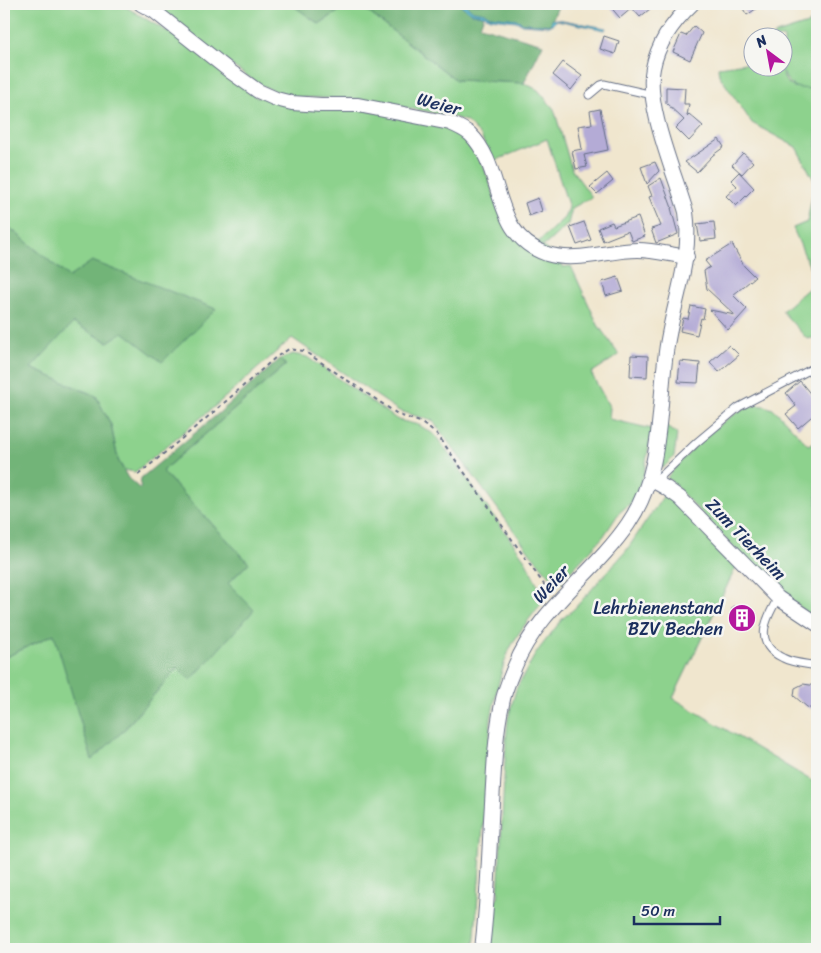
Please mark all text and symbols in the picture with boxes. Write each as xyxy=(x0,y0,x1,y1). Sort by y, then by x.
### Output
north arrow xyxy=(744,28,794,78)
text: N xyxy=(750,28,772,55)
street label: Weier xyxy=(414,83,466,126)
street label: Zum Tierheim xyxy=(698,490,794,588)
street label: Weier xyxy=(524,556,579,611)
place label: Lehrbienenstand BZV Bechen xyxy=(593,592,725,645)
building icon: Lehrbienenstand BZV Bechen xyxy=(727,603,757,633)
scale bar xyxy=(634,893,720,925)
text: 50 m xyxy=(641,898,676,924)

